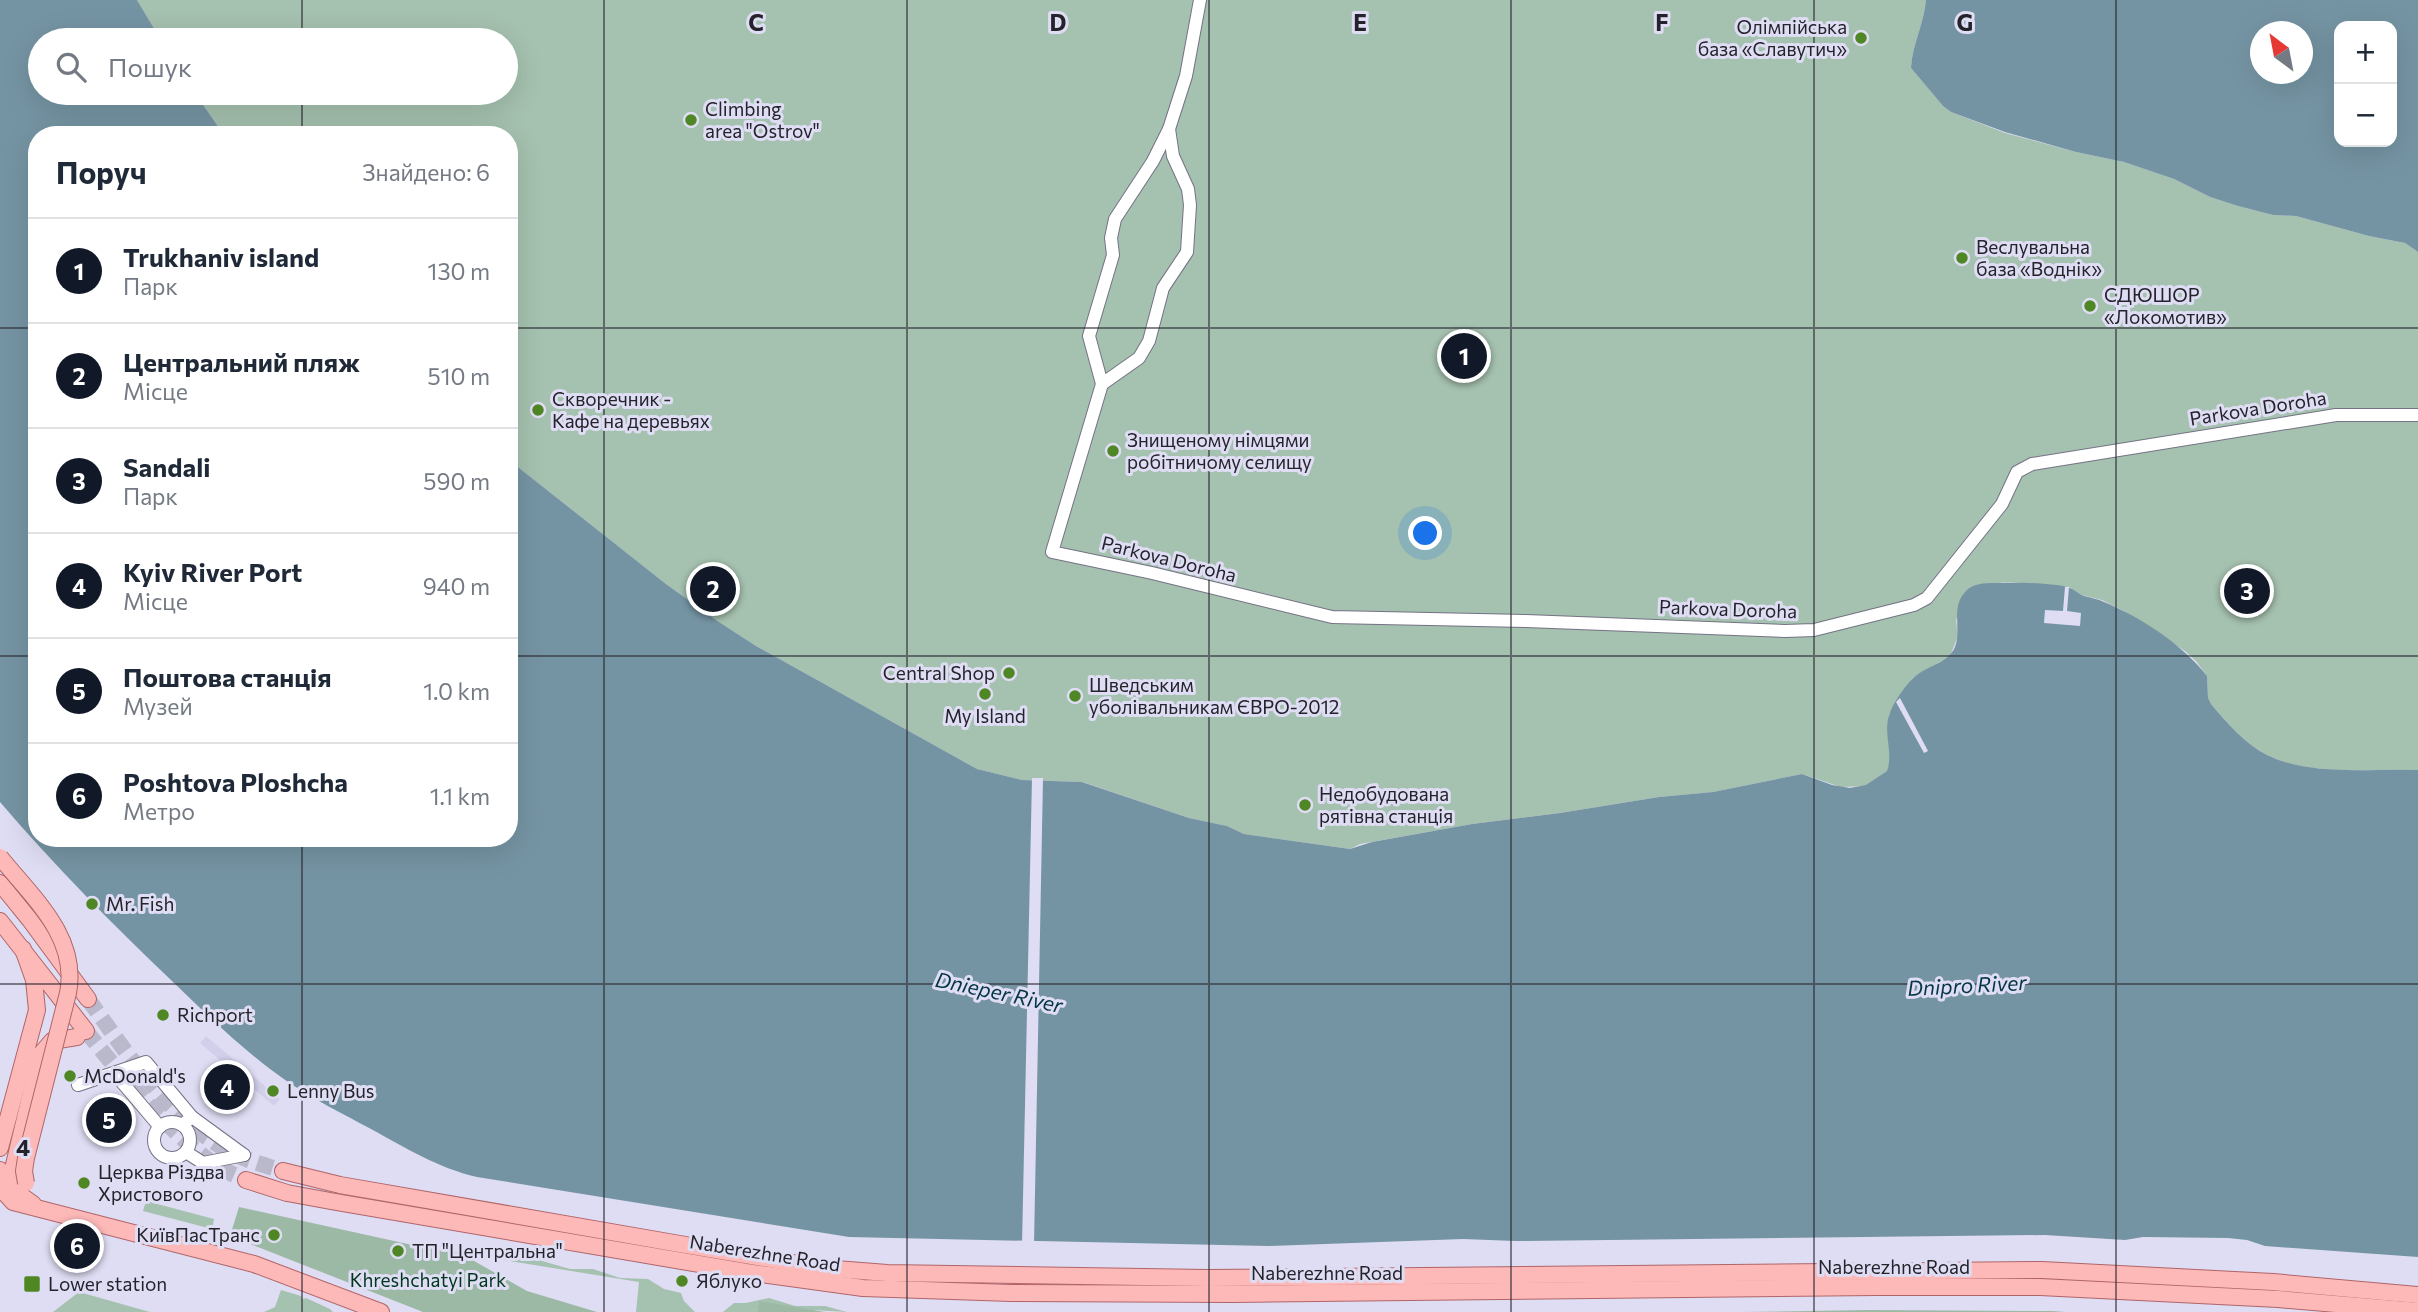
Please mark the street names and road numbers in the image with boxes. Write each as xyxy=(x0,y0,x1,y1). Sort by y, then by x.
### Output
street label: Parkova Doroha xyxy=(2188,385,2328,430)
street label: Parkova Doroha xyxy=(1099,531,1239,586)
street label: Parkova Doroha xyxy=(1659,595,1798,622)
street label: Naberezhne Road xyxy=(688,1229,842,1276)
street label: Naberezhne Road xyxy=(1818,1255,1970,1278)
street label: Naberezhne Road xyxy=(1251,1261,1403,1284)

